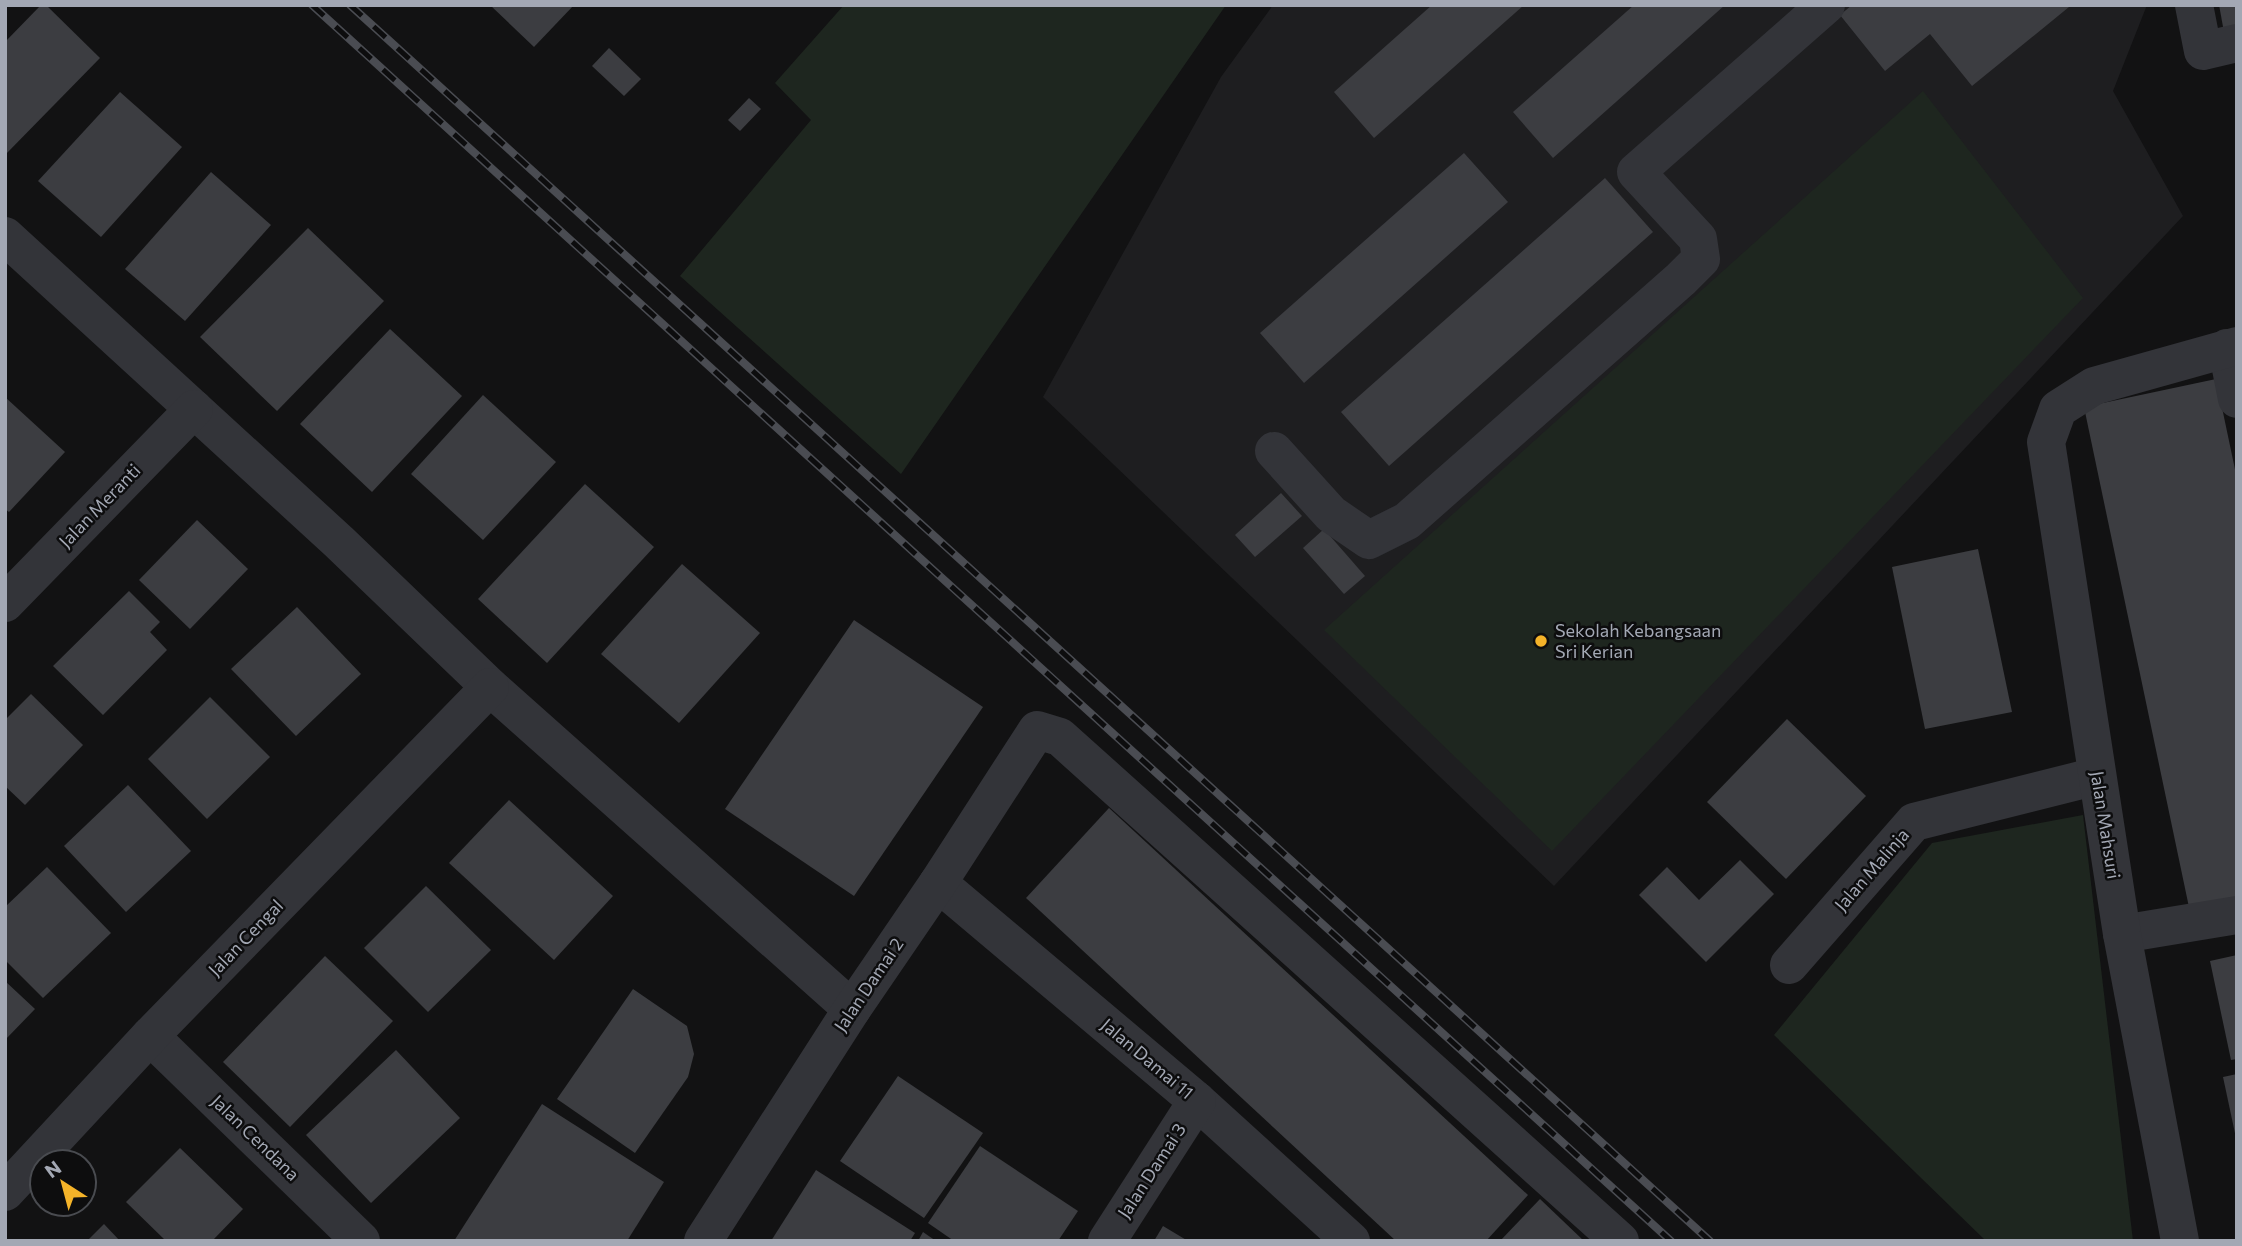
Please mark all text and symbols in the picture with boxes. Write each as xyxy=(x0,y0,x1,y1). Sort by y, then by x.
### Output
street label: Jalan Meranti xyxy=(54,459,145,552)
place label: Sekolah Kebangsaan Sri Kerian xyxy=(1555,619,1721,662)
marker: Sekolah Kebangsaan Sri Kerian xyxy=(1533,633,1549,649)
street label: Jalan Mahsuri xyxy=(2087,769,2125,881)
street label: Jalan Malinja xyxy=(1829,823,1913,915)
street label: Jalan Cengal xyxy=(203,894,287,980)
street label: Jalan Damai 2 xyxy=(829,933,908,1035)
street label: Jalan Damai 11 xyxy=(1097,1013,1198,1103)
street label: Jalan Cendana xyxy=(207,1090,304,1185)
street label: Jalan Damai 3 xyxy=(1112,1119,1190,1222)
north arrow xyxy=(28,1148,98,1218)
text: N xyxy=(40,1155,65,1182)

